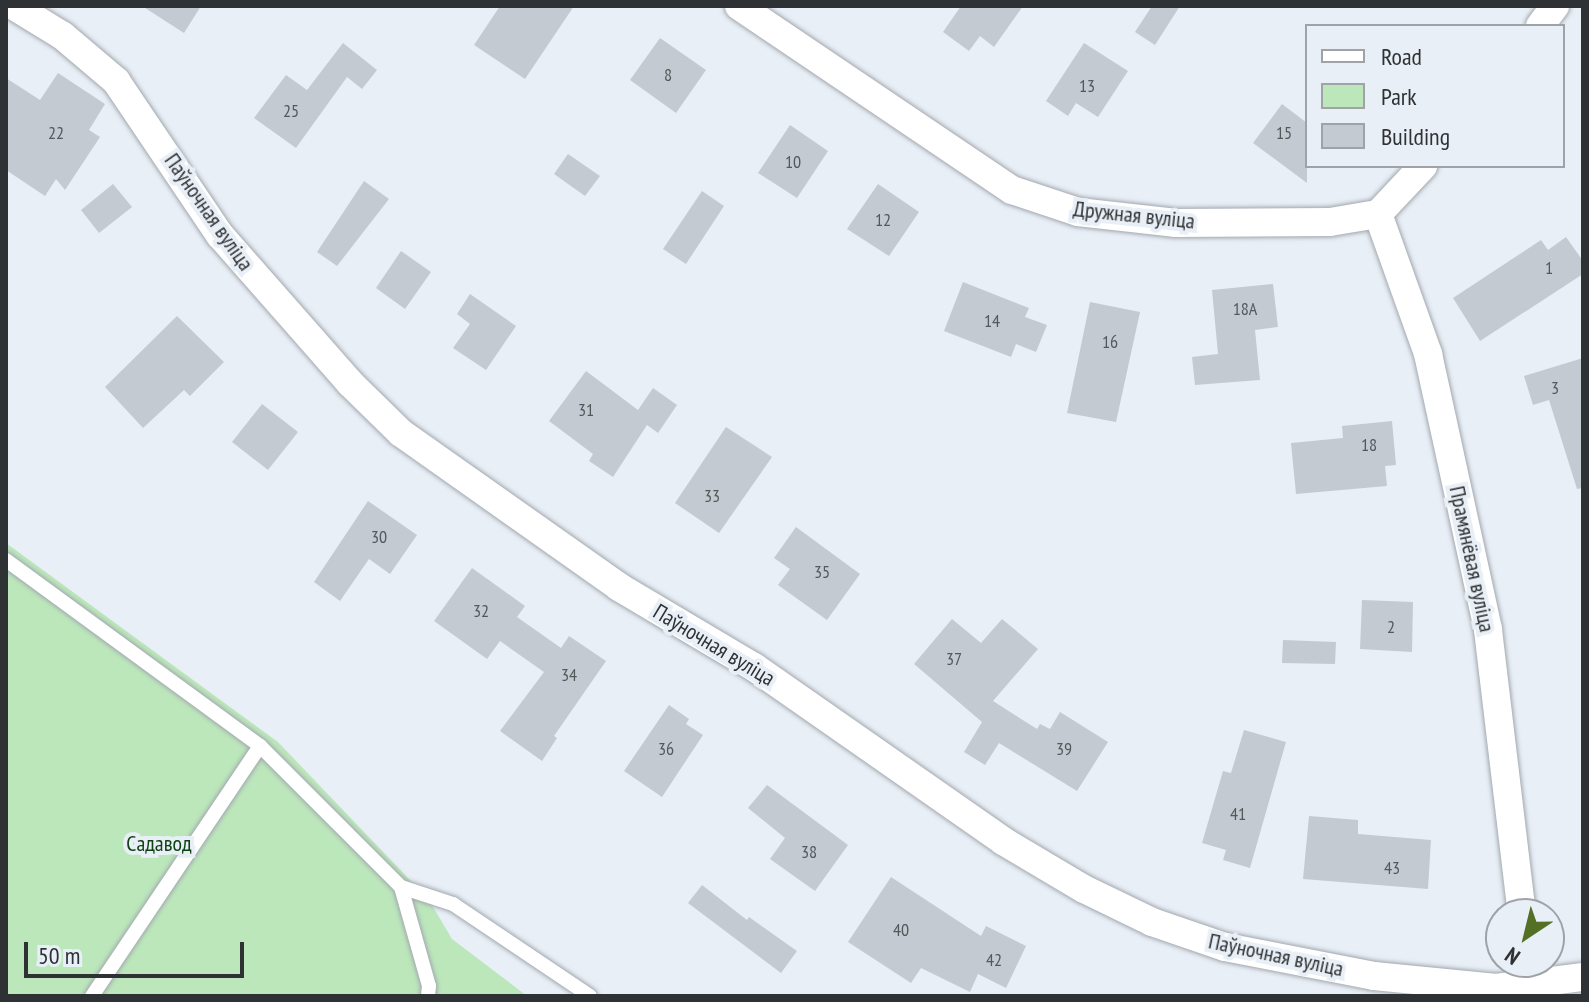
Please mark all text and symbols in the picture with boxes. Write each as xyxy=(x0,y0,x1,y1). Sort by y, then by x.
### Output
legend xyxy=(1305,24,1565,168)
text: Road xyxy=(1381,41,1422,72)
house number: 8 xyxy=(664,64,672,86)
house number: 13 xyxy=(1079,75,1095,97)
text: Park xyxy=(1381,81,1417,112)
house number: 25 xyxy=(283,100,299,122)
text: Building xyxy=(1381,121,1450,152)
house number: 22 xyxy=(48,122,64,144)
house number: 15 xyxy=(1276,122,1292,144)
street label: Паўночная вуліца xyxy=(159,148,259,276)
house number: 10 xyxy=(785,151,801,173)
street label: Дружная вуліца xyxy=(1072,195,1196,235)
house number: 12 xyxy=(875,209,891,231)
house number: 1 xyxy=(1545,257,1553,279)
house number: 18А xyxy=(1233,298,1257,320)
house number: 14 xyxy=(984,310,1000,332)
house number: 16 xyxy=(1102,331,1118,353)
house number: 3 xyxy=(1551,377,1559,399)
house number: 31 xyxy=(578,399,594,421)
house number: 18 xyxy=(1361,434,1377,456)
street label: Прамянёвая вуліца xyxy=(1444,484,1500,634)
house number: 33 xyxy=(704,485,720,507)
house number: 30 xyxy=(371,526,387,548)
house number: 35 xyxy=(814,561,830,583)
street label: Паўночная вуліца xyxy=(648,598,780,692)
house number: 32 xyxy=(473,600,489,622)
house number: 2 xyxy=(1387,616,1395,638)
house number: 37 xyxy=(946,648,962,670)
house number: 34 xyxy=(561,664,577,686)
house number: 36 xyxy=(658,738,674,760)
house number: 39 xyxy=(1056,738,1072,760)
house number: 41 xyxy=(1230,803,1246,825)
park label: Садавод xyxy=(126,831,192,857)
house number: 38 xyxy=(801,841,817,863)
house number: 43 xyxy=(1384,857,1400,879)
north arrow xyxy=(1485,898,1565,978)
house number: 40 xyxy=(893,919,909,941)
scale bar xyxy=(28,926,248,976)
street label: Паўночная вуліца xyxy=(1206,928,1346,982)
text: 50 m xyxy=(38,940,80,971)
text: N xyxy=(1499,941,1525,971)
house number: 42 xyxy=(986,949,1002,971)

